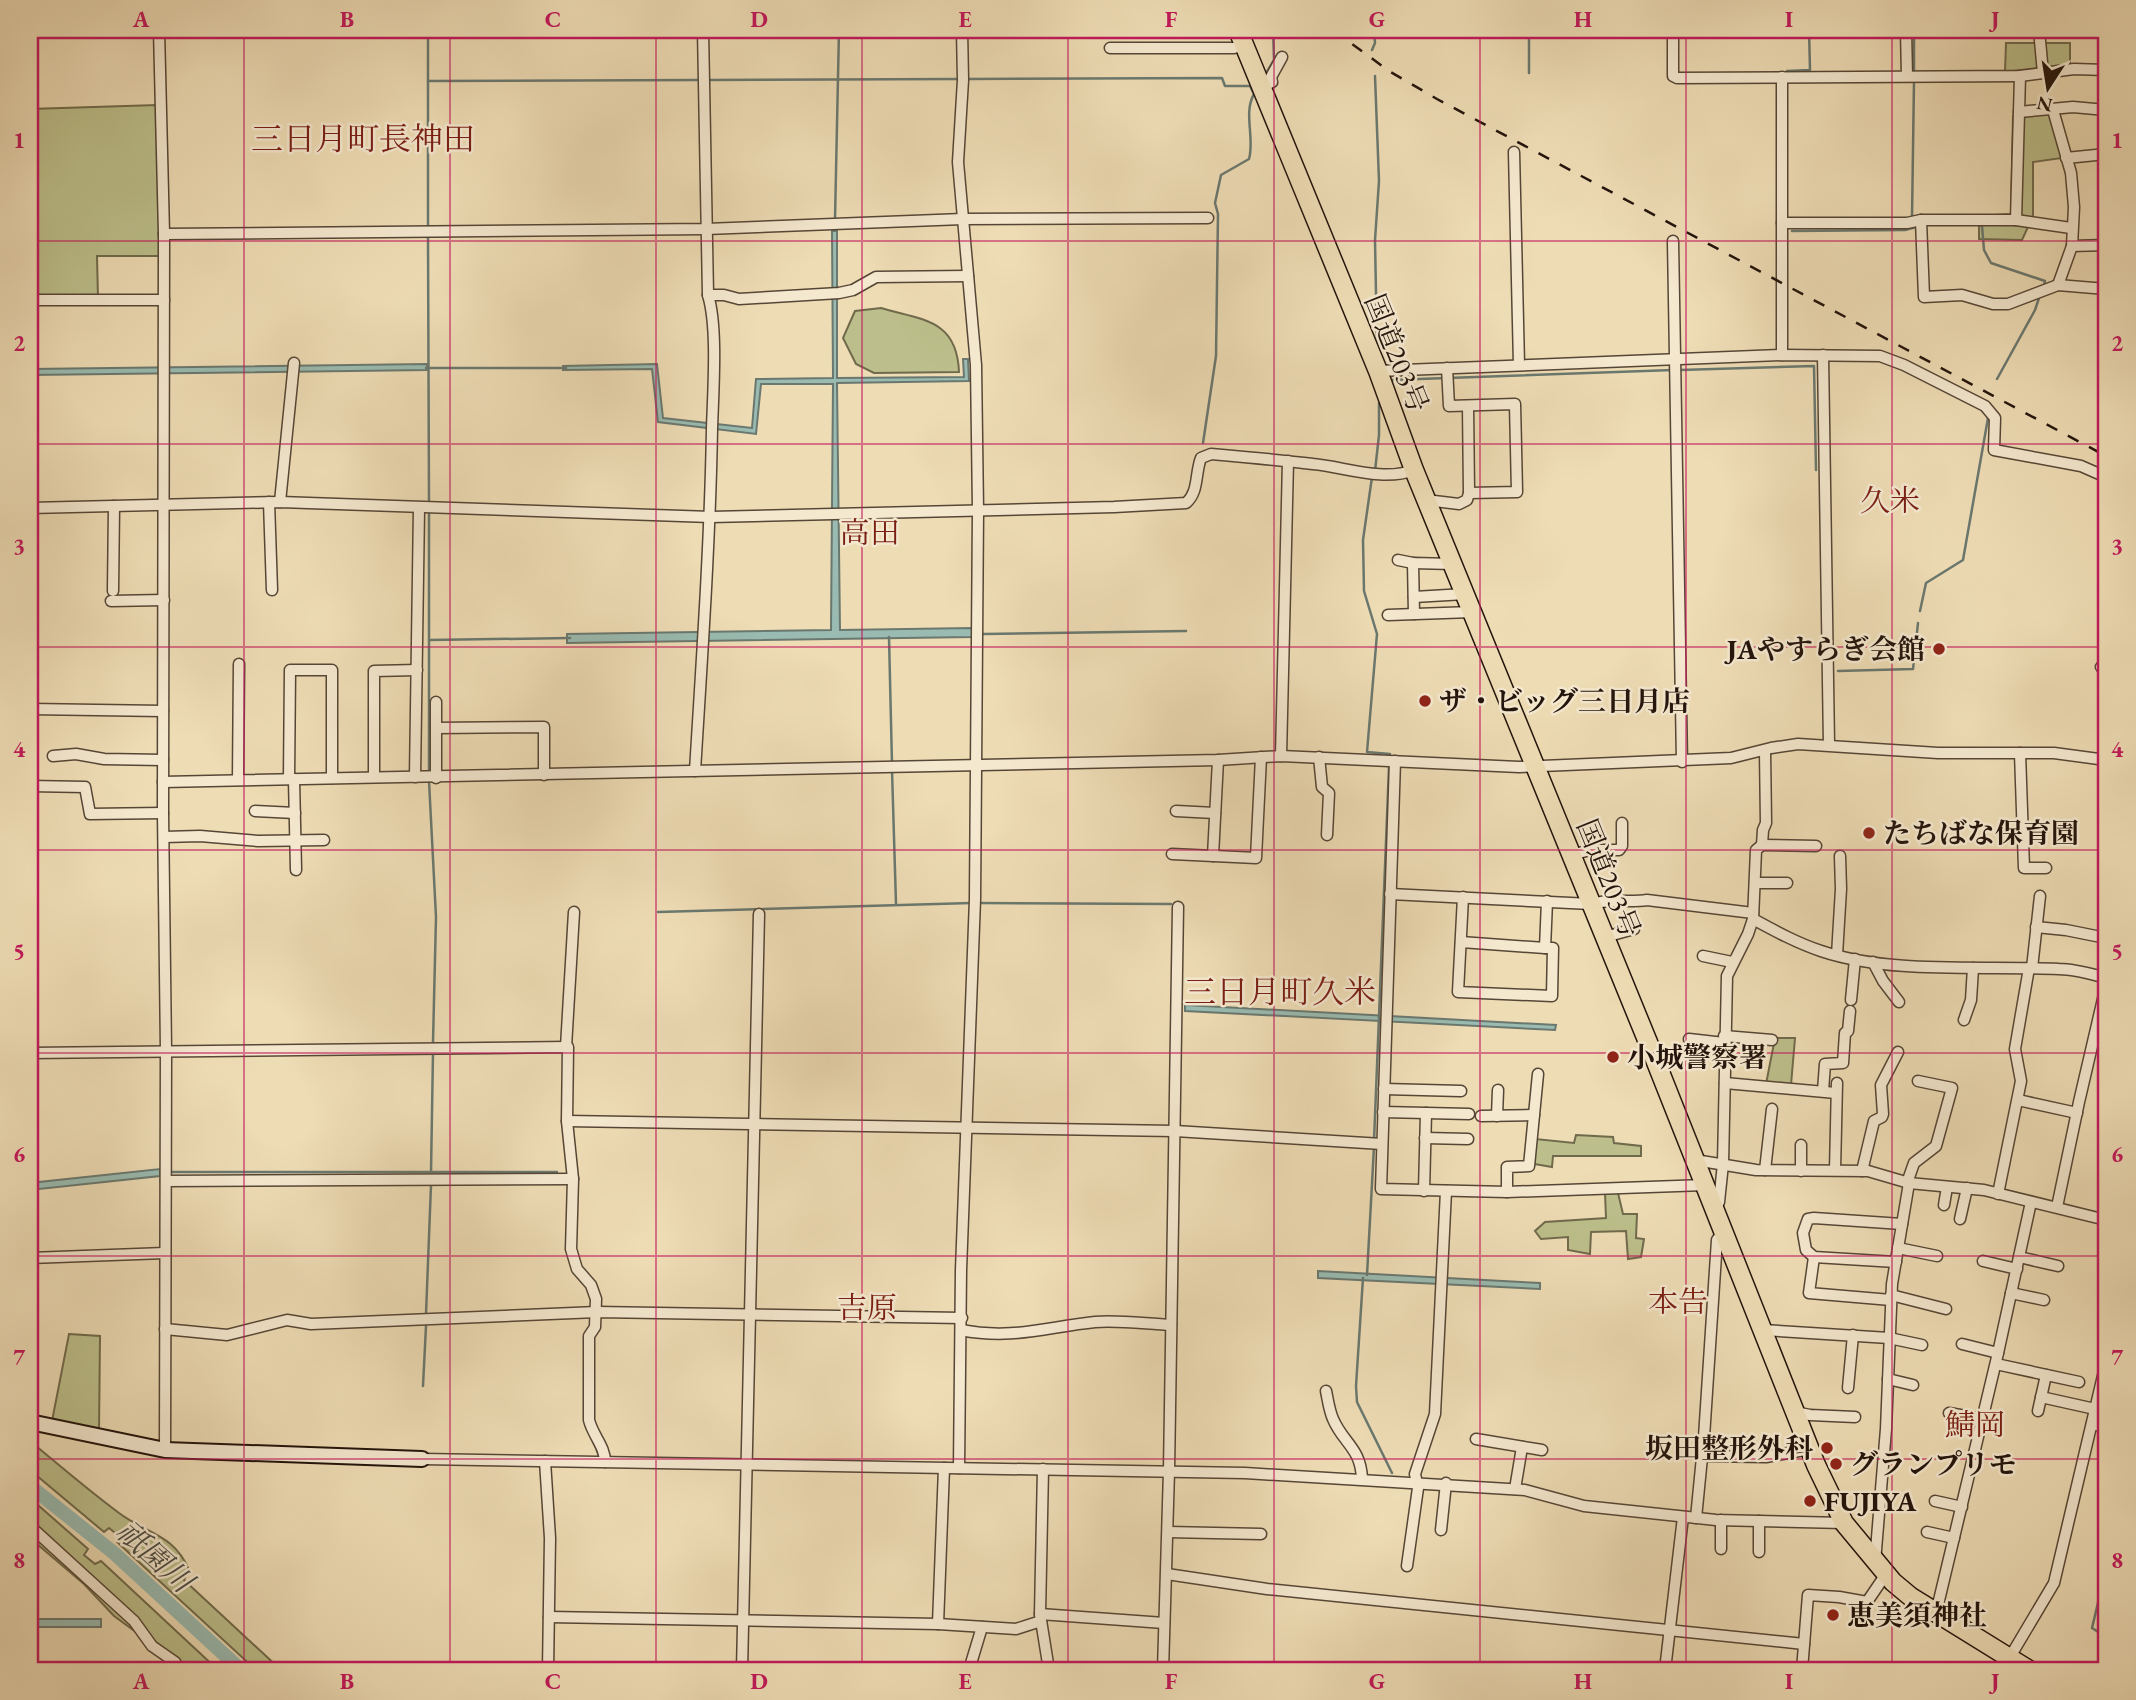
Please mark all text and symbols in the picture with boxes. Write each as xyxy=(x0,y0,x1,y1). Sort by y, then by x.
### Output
text: A xyxy=(132,4,150,34)
text: B xyxy=(340,4,354,34)
text: C xyxy=(545,4,561,34)
text: D xyxy=(750,4,768,34)
text: E xyxy=(958,4,972,34)
text: F xyxy=(1165,4,1178,34)
text: G xyxy=(1369,4,1385,34)
text: H xyxy=(1574,4,1592,34)
text: I xyxy=(1785,4,1793,34)
text: J xyxy=(1989,4,2000,34)
north arrow xyxy=(2014,52,2084,122)
text: N xyxy=(2034,90,2055,118)
district label: 三日月町長神田 xyxy=(251,118,475,160)
text: 1 xyxy=(13,125,25,155)
text: 1 xyxy=(2111,125,2123,155)
street label: 国道203号 xyxy=(1357,289,1437,417)
text: 2 xyxy=(13,328,25,358)
text: 2 xyxy=(2111,328,2123,358)
district label: 久米 xyxy=(1860,481,1920,520)
district label: 高田 xyxy=(840,513,900,552)
text: 3 xyxy=(13,531,25,561)
text: 3 xyxy=(2111,531,2123,561)
place label: JAやすらぎ会館 xyxy=(1723,631,1925,667)
marker: JAやすらぎ会館 xyxy=(1931,641,1947,657)
place label: ザ・ビッグ三日月店 xyxy=(1439,683,1690,719)
marker: ザ・ビッグ三日月店 xyxy=(1417,693,1433,709)
text: 4 xyxy=(13,734,26,764)
text: 4 xyxy=(2111,734,2124,764)
street label: 国道203号 xyxy=(1569,814,1649,942)
place label: たちばな保育園 xyxy=(1883,815,2079,851)
marker: たちばな保育園 xyxy=(1861,825,1877,841)
text: 5 xyxy=(13,936,25,966)
text: 5 xyxy=(2111,936,2123,966)
district label: 三日月町久米 xyxy=(1184,971,1376,1013)
place label: 小城警察署 xyxy=(1627,1039,1767,1075)
marker: 小城警察署 xyxy=(1605,1049,1621,1065)
text: 6 xyxy=(13,1139,25,1169)
text: 6 xyxy=(2111,1139,2123,1169)
district label: 本告 xyxy=(1648,1282,1708,1321)
district label: 吉原 xyxy=(837,1288,897,1327)
text: 7 xyxy=(13,1342,26,1372)
text: 7 xyxy=(2111,1342,2124,1372)
district label: 鯖岡 xyxy=(1945,1405,2005,1444)
place label: 坂田整形外科 xyxy=(1645,1430,1814,1466)
marker: 坂田整形外科 xyxy=(1819,1440,1835,1456)
place label: グランプリモ xyxy=(1850,1446,2017,1482)
marker: グランプリモ xyxy=(1828,1456,1844,1472)
place label: FUJIYA xyxy=(1824,1483,1917,1519)
marker: FUJIYA xyxy=(1802,1493,1818,1509)
water label: 祇園川 xyxy=(109,1511,204,1603)
text: 8 xyxy=(13,1545,25,1575)
text: 8 xyxy=(2111,1545,2123,1575)
place label: 恵美須神社 xyxy=(1847,1597,1987,1633)
marker: 恵美須神社 xyxy=(1825,1607,1841,1623)
text: A xyxy=(132,1666,150,1696)
text: B xyxy=(340,1666,354,1696)
text: C xyxy=(545,1666,561,1696)
text: D xyxy=(750,1666,768,1696)
text: E xyxy=(958,1666,972,1696)
text: F xyxy=(1165,1666,1178,1696)
text: G xyxy=(1369,1666,1385,1696)
text: H xyxy=(1574,1666,1592,1696)
text: I xyxy=(1785,1666,1793,1696)
text: J xyxy=(1989,1666,2000,1696)

